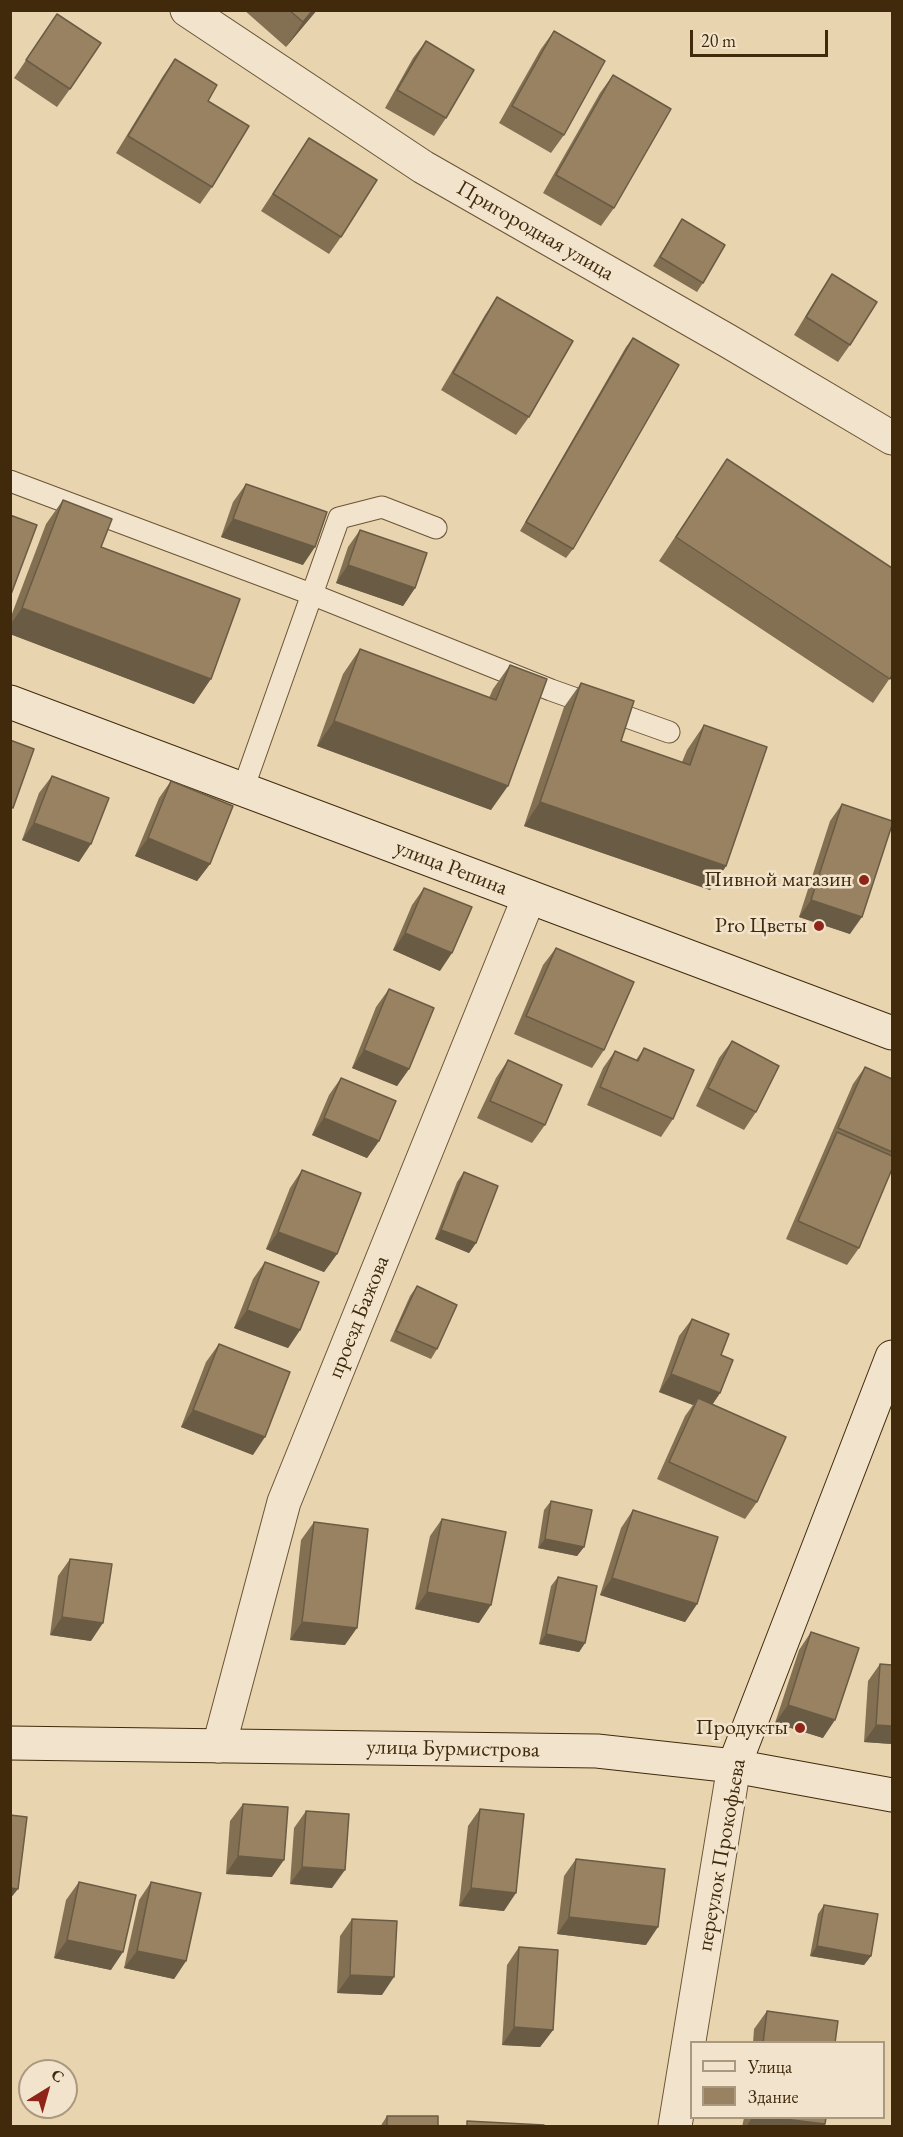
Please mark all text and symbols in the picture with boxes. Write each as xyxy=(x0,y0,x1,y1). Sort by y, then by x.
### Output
scale bar xyxy=(693,18,831,56)
text: 20 m xyxy=(701,29,736,52)
street label: Пригородная улица xyxy=(452,175,618,287)
street label: улица Репина xyxy=(391,834,511,902)
place label: Пивной магазин xyxy=(704,867,852,893)
marker: Пивной магазин xyxy=(857,873,871,887)
place label: Pro Цветы xyxy=(715,913,807,939)
marker: Pro Цветы xyxy=(812,919,826,933)
street label: проезд Бажова xyxy=(322,1252,396,1382)
place label: Продукты xyxy=(695,1715,788,1741)
marker: Продукты xyxy=(793,1721,807,1735)
street label: улица Бурмистрова xyxy=(366,1734,540,1764)
street label: переулок Прокофьева xyxy=(692,1757,752,1953)
legend xyxy=(690,2041,885,2119)
text: Улица xyxy=(748,2055,792,2078)
north arrow xyxy=(18,2059,78,2119)
text: С xyxy=(47,2064,69,2088)
text: Здание xyxy=(748,2085,798,2108)

